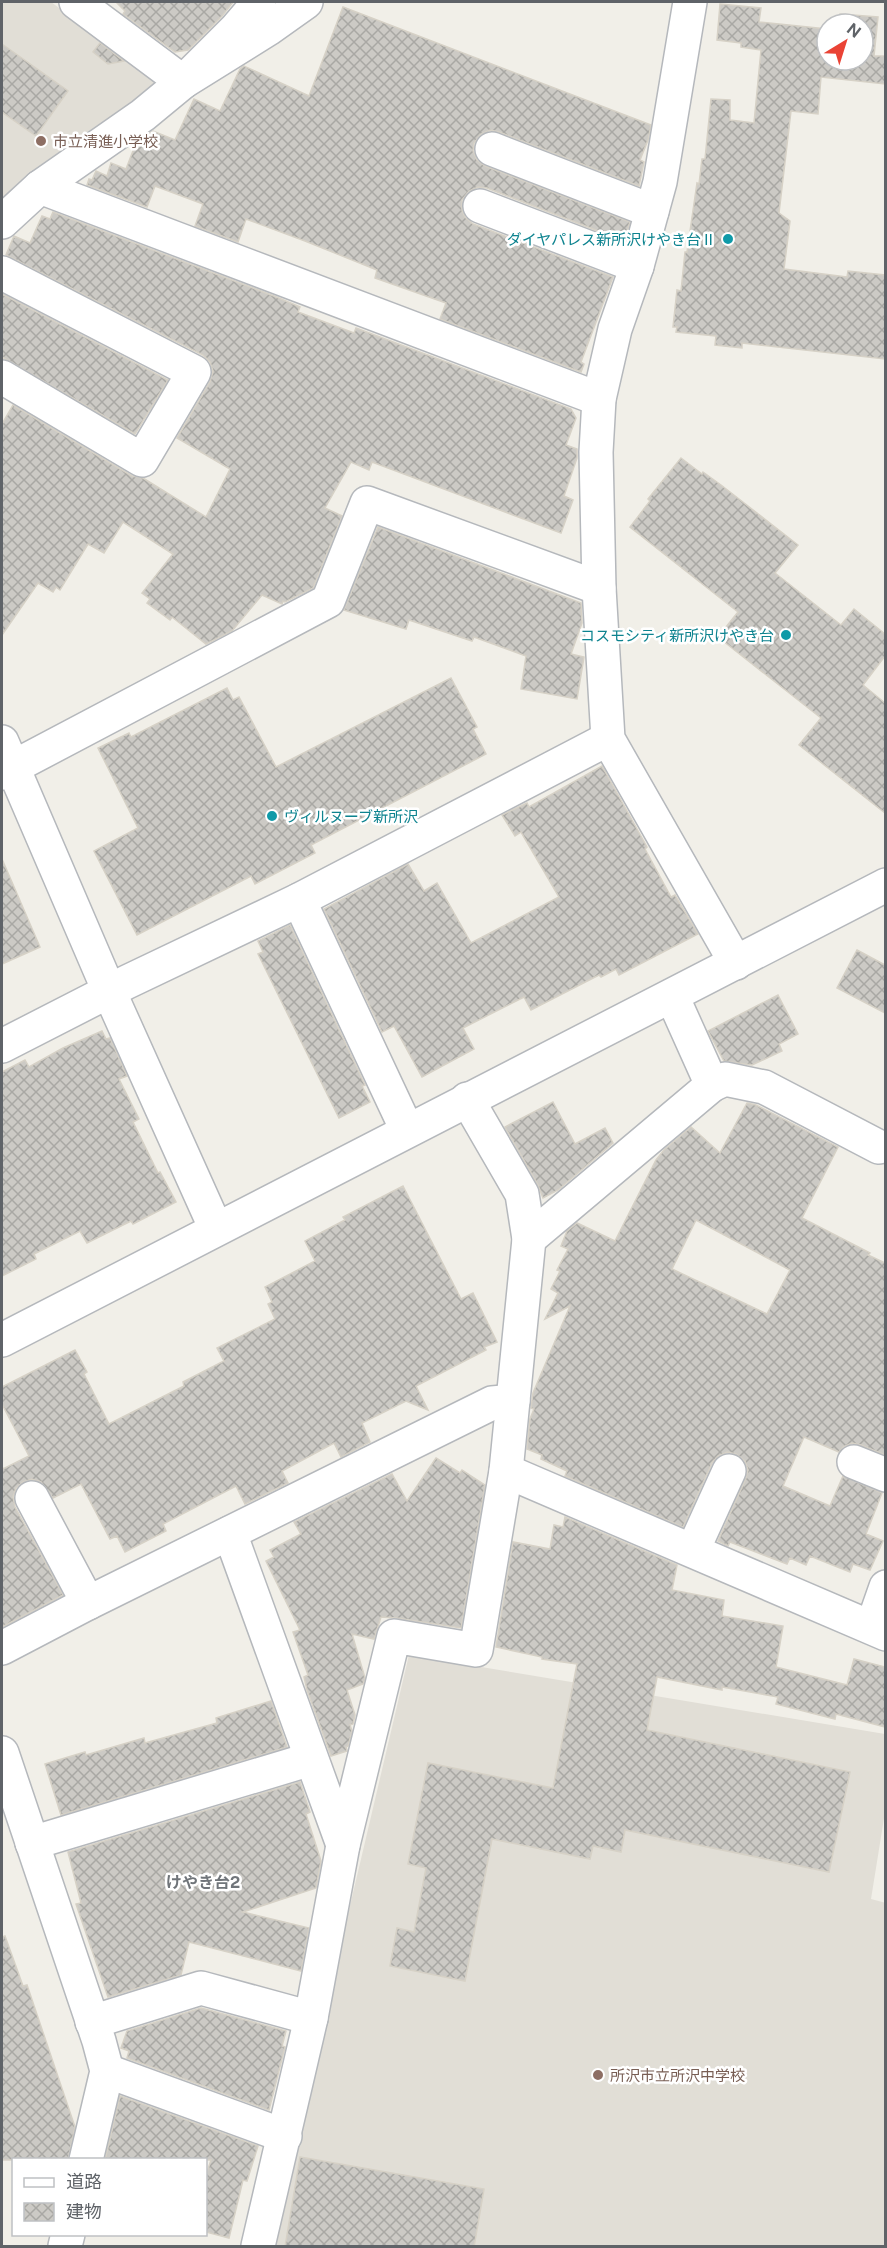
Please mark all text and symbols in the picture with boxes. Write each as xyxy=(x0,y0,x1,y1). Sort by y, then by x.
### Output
north arrow xyxy=(815,12,875,72)
text: N xyxy=(843,19,865,42)
place label: 市立清進小学校 xyxy=(53,133,158,150)
marker: 市立清進小学校 xyxy=(34,134,48,148)
place label: ダイヤパレス新所沢けやき台Ⅱ xyxy=(507,231,716,248)
marker: ダイヤパレス新所沢けやき台Ⅱ xyxy=(721,232,735,246)
place label: コスモシティ新所沢けやき台 xyxy=(580,627,774,644)
marker: コスモシティ新所沢けやき台 xyxy=(779,628,793,642)
place label: ヴィルヌーブ新所沢 xyxy=(284,808,418,825)
marker: ヴィルヌーブ新所沢 xyxy=(265,809,279,823)
district label: けやき台2 xyxy=(166,1873,240,1892)
place label: 所沢市立所沢中学校 xyxy=(610,2067,745,2084)
marker: 所沢市立所沢中学校 xyxy=(591,2068,605,2082)
legend xyxy=(12,2158,207,2236)
text: 道路 xyxy=(66,2171,102,2192)
text: 建物 xyxy=(66,2201,102,2222)

